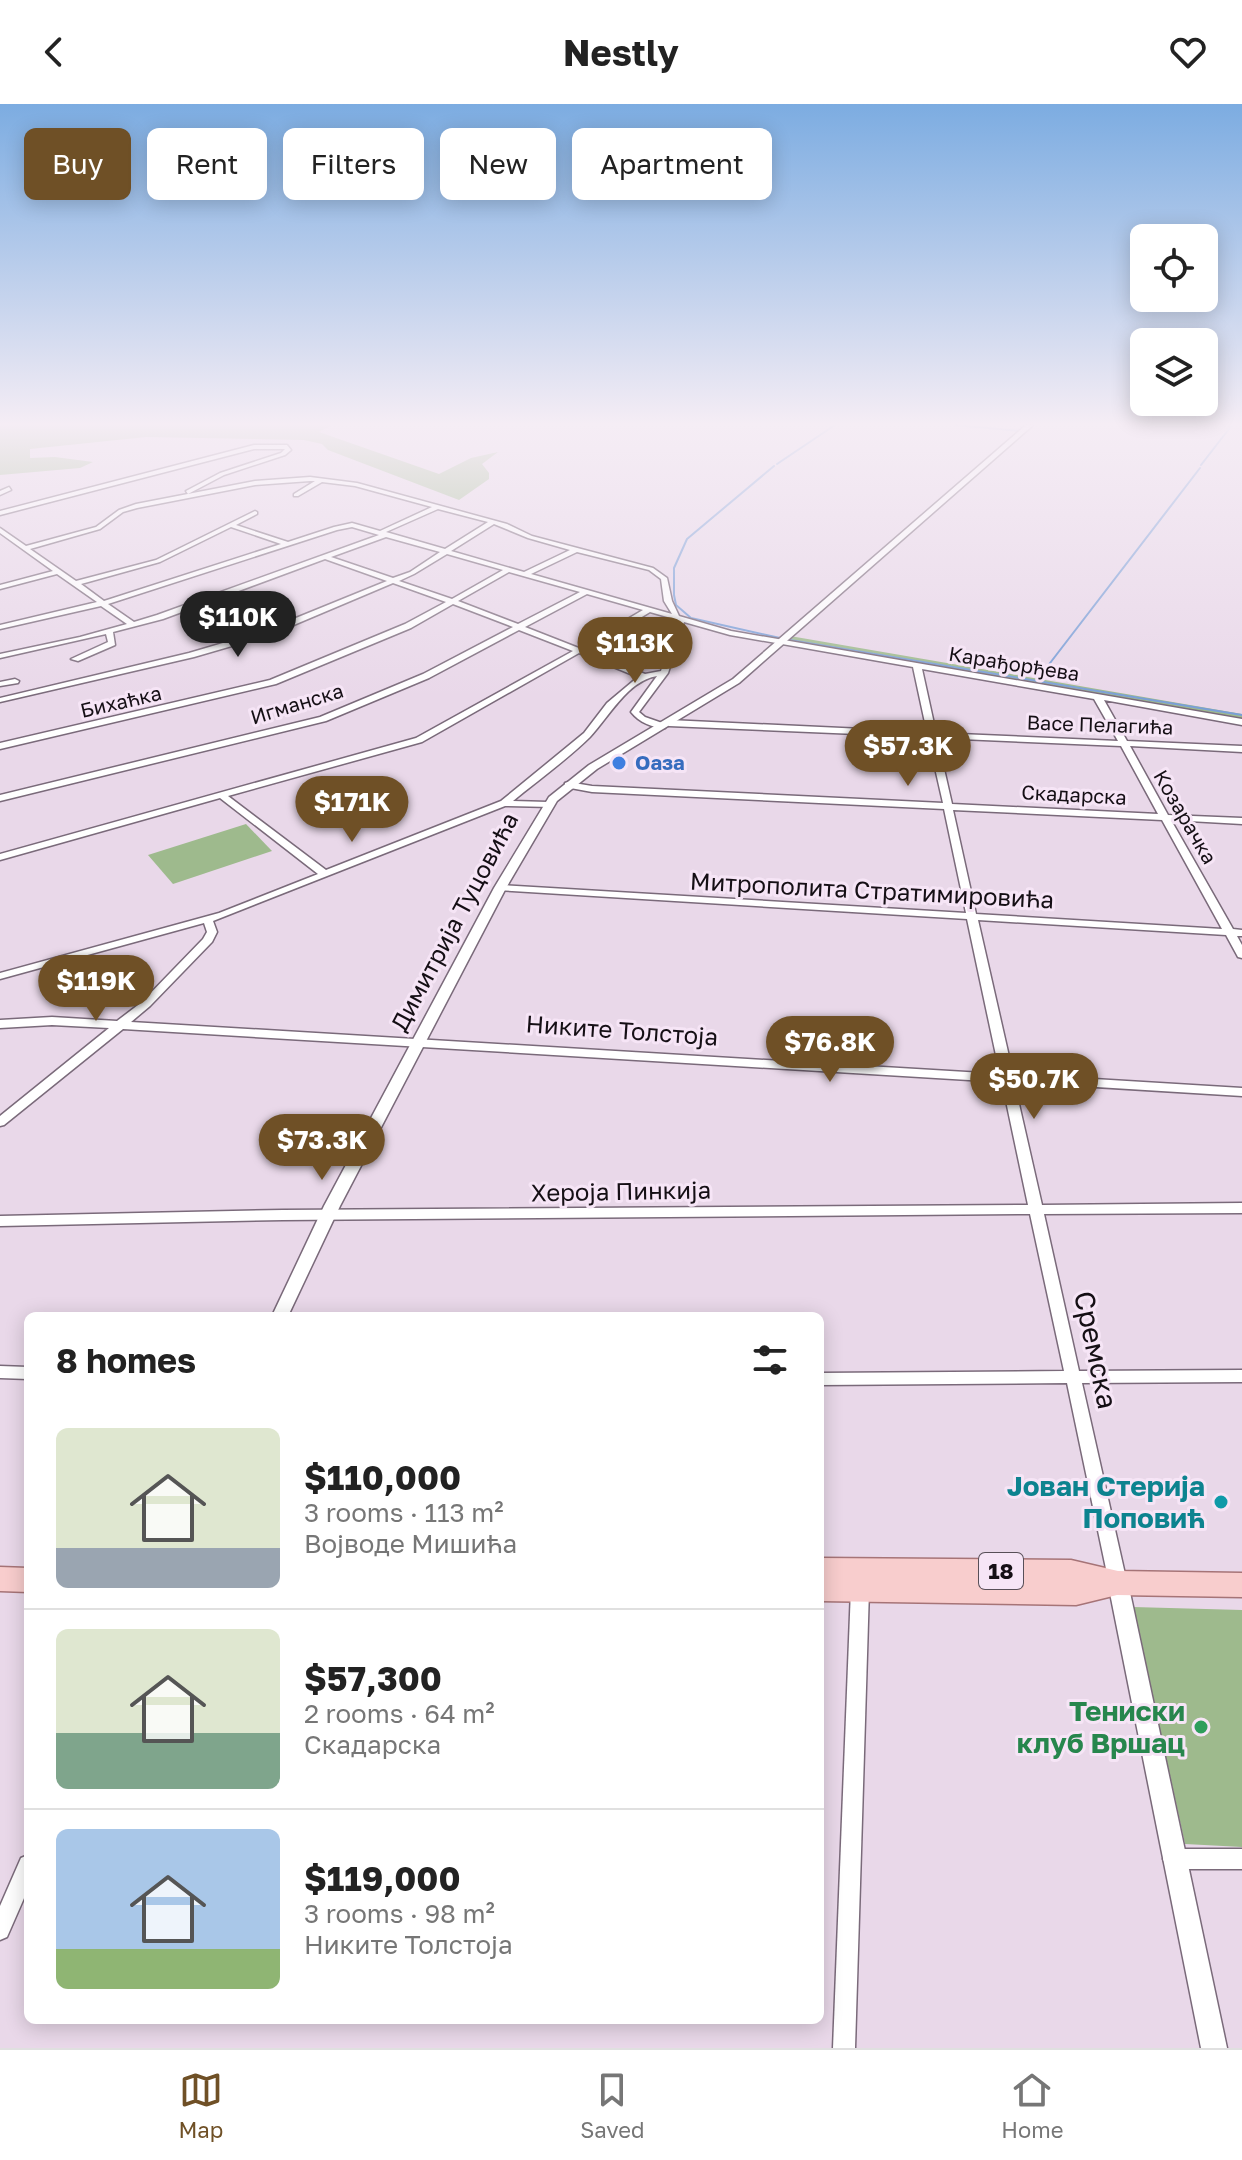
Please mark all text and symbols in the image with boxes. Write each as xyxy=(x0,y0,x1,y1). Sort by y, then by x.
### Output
icon: back xyxy=(32,30,76,74)
icon: heart xyxy=(1166,30,1210,74)
text: Nestly xyxy=(563,31,679,74)
chip: Buy xyxy=(24,128,131,200)
chip: Rent xyxy=(147,128,267,200)
chip: Filters xyxy=(283,128,424,200)
chip: New xyxy=(440,128,556,200)
chip: Apartment xyxy=(572,128,772,200)
map controls xyxy=(1130,224,1218,416)
button: locate xyxy=(1130,224,1218,312)
button: layers xyxy=(1130,328,1218,416)
pin: $110K xyxy=(182,591,294,659)
text: $110K xyxy=(198,601,278,632)
pin: $113K xyxy=(579,617,691,685)
text: $113K xyxy=(596,627,674,658)
street label: Карађорђева xyxy=(947,641,1081,685)
street label: Игманска xyxy=(247,678,346,729)
street label: Бихаћка xyxy=(78,680,164,722)
street label: Васе Пелагића xyxy=(1026,709,1174,739)
pin: $57.3K xyxy=(843,720,973,788)
text: $57.3K xyxy=(863,730,953,761)
place label: Оаза xyxy=(635,750,685,774)
marker: Оаза xyxy=(610,754,628,772)
street label: Козарачка xyxy=(1149,765,1222,868)
pin: $171K xyxy=(296,776,408,844)
street label: Скадарска xyxy=(1021,779,1127,809)
text: $171K xyxy=(313,786,391,817)
street label: Димитрија Туцовића xyxy=(384,807,524,1036)
street label: Митрополита Стратимировића xyxy=(689,865,1055,914)
pin: $119K xyxy=(40,955,152,1023)
text: $119K xyxy=(56,965,136,996)
street label: Никите Толстоја xyxy=(525,1008,719,1051)
pin: $76.8K xyxy=(765,1016,895,1084)
text: $76.8K xyxy=(784,1026,876,1057)
pin: $50.7K xyxy=(969,1053,1099,1121)
text: $50.7K xyxy=(988,1063,1080,1094)
pin: $73.3K xyxy=(257,1114,387,1182)
text: $73.3K xyxy=(277,1124,367,1155)
street label: Хероја Пинкија xyxy=(531,1174,711,1207)
street label: Сремска xyxy=(1068,1288,1125,1412)
icon: filters xyxy=(748,1338,792,1382)
text: 8 homes xyxy=(56,1340,196,1380)
text: $110,000 xyxy=(304,1457,461,1497)
icon: home xyxy=(120,1460,216,1556)
place label: Јован Стерија Поповић xyxy=(1007,1469,1205,1534)
marker: Јован Стерија Поповић xyxy=(1212,1493,1230,1511)
text: 3 rooms · 113 m² xyxy=(304,1497,504,1528)
text: Војводе Мишића xyxy=(304,1528,517,1559)
road number: 18 xyxy=(979,1553,1023,1589)
text: $57,300 xyxy=(304,1658,442,1698)
icon: home xyxy=(120,1661,216,1757)
place label: Тениски клуб Вршац xyxy=(1017,1694,1185,1759)
text: 2 rooms · 64 m² xyxy=(304,1698,495,1729)
marker: Тениски клуб Вршац xyxy=(1192,1718,1210,1736)
text: Скадарска xyxy=(304,1729,441,1760)
text: $119,000 xyxy=(304,1858,461,1898)
icon: home xyxy=(120,1861,216,1957)
text: 3 rooms · 98 m² xyxy=(304,1898,495,1929)
text: Никите Толстоја xyxy=(304,1929,513,1960)
tab: Map xyxy=(178,2068,223,2143)
tab: Saved xyxy=(580,2068,644,2143)
tab: Home xyxy=(1001,2068,1064,2143)

